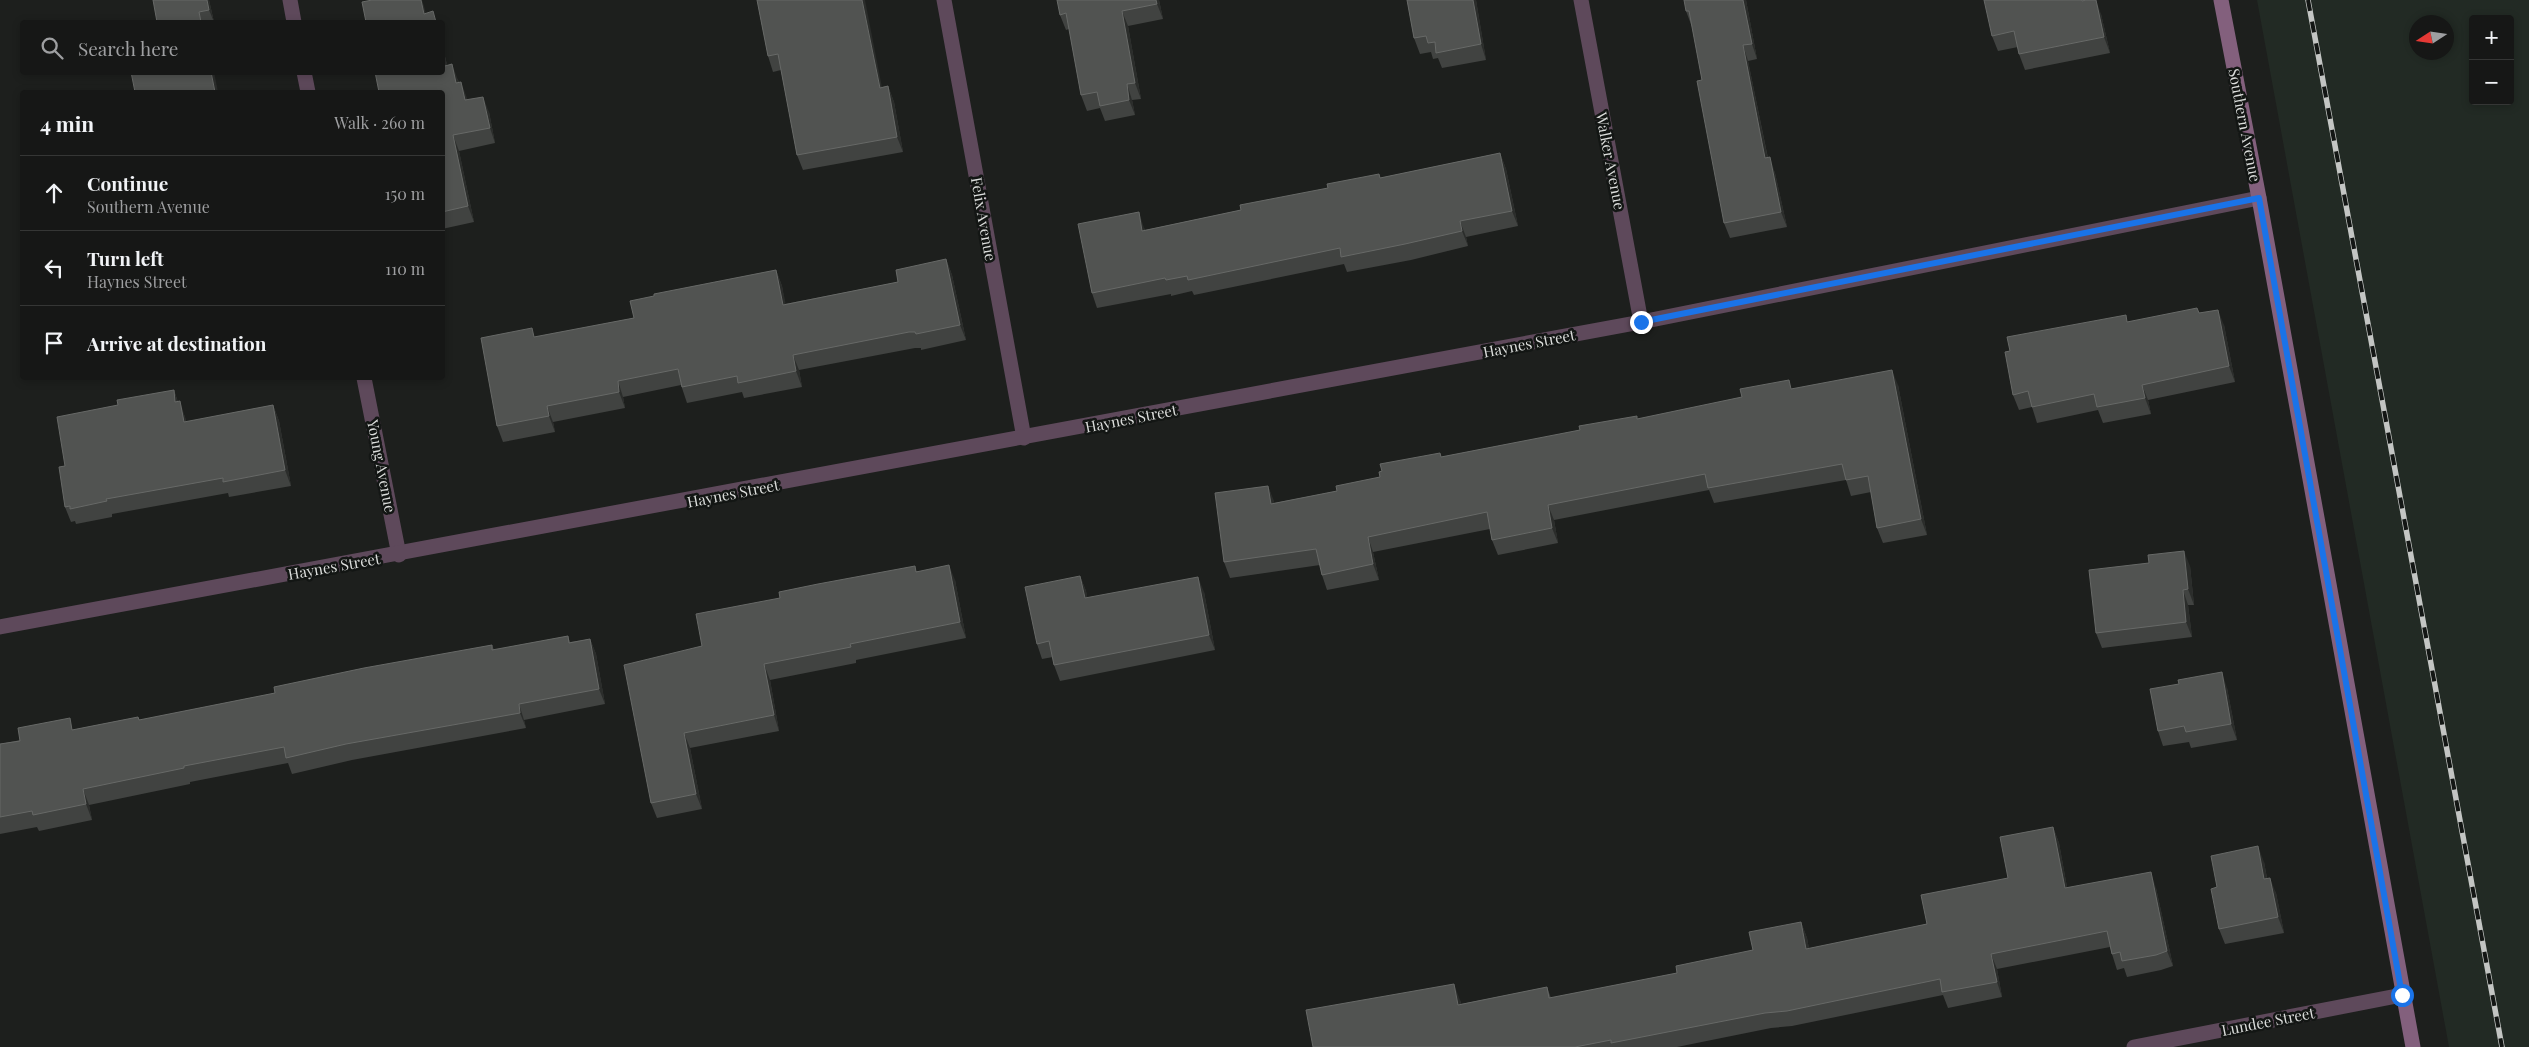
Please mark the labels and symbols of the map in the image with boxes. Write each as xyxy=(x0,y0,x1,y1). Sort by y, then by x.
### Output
north arrow xyxy=(2409,15,2454,60)
street label: Southern Avenue xyxy=(2224,67,2266,183)
street label: Walker Avenue xyxy=(1592,109,1630,212)
street label: Felix Avenue xyxy=(967,176,1001,262)
route end xyxy=(1630,311,1653,334)
street label: Haynes Street xyxy=(1481,324,1577,362)
street label: Haynes Street xyxy=(1083,399,1179,437)
street label: Young Avenue xyxy=(363,417,401,514)
street label: Haynes Street xyxy=(685,474,781,512)
street label: Haynes Street xyxy=(286,548,382,584)
route start xyxy=(2391,984,2414,1007)
street label: Lundee Street xyxy=(2220,1002,2317,1040)

